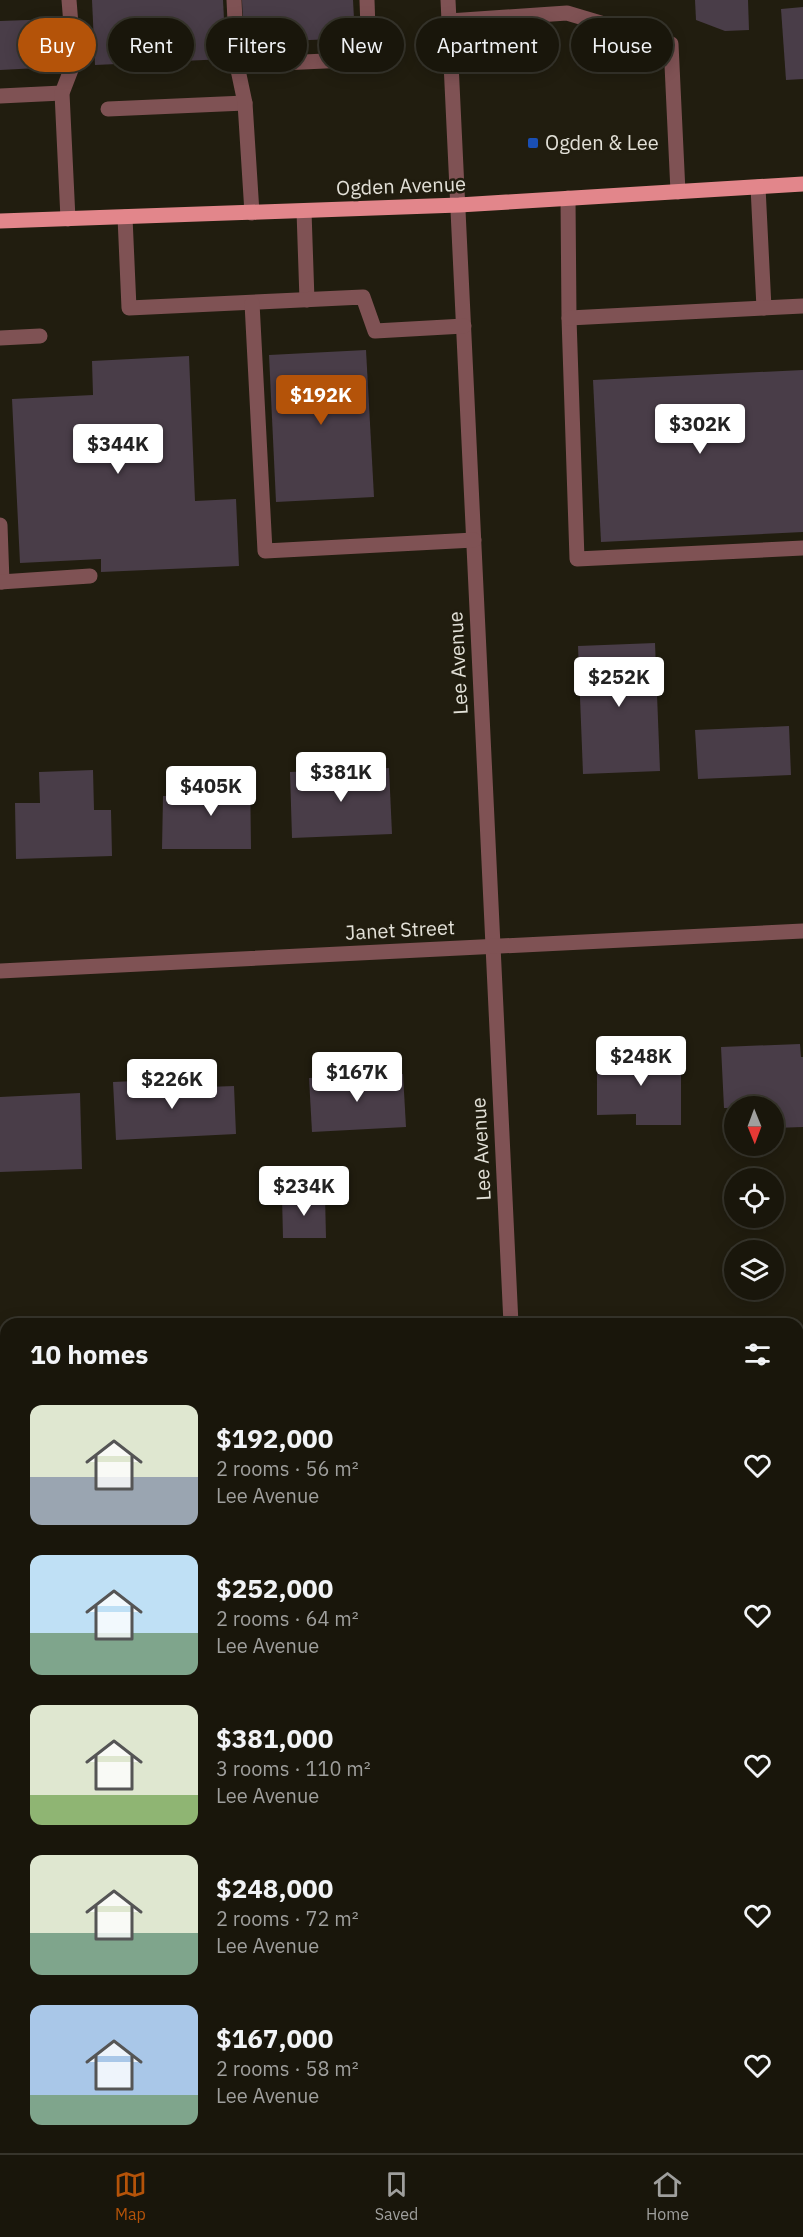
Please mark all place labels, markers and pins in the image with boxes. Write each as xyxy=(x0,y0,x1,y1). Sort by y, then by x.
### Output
place label: Ogden & Lee xyxy=(545,129,659,156)
marker: Ogden & Lee xyxy=(526,136,540,150)
pin: $192K xyxy=(279,375,363,426)
pin: $302K xyxy=(658,404,742,455)
pin: $344K xyxy=(76,424,160,475)
pin: $252K xyxy=(577,657,661,708)
pin: $381K xyxy=(299,752,383,803)
pin: $405K xyxy=(169,766,253,817)
pin: $248K xyxy=(599,1036,683,1087)
pin: $167K xyxy=(315,1052,399,1103)
pin: $226K xyxy=(130,1059,214,1110)
pin: $234K xyxy=(262,1166,346,1217)

